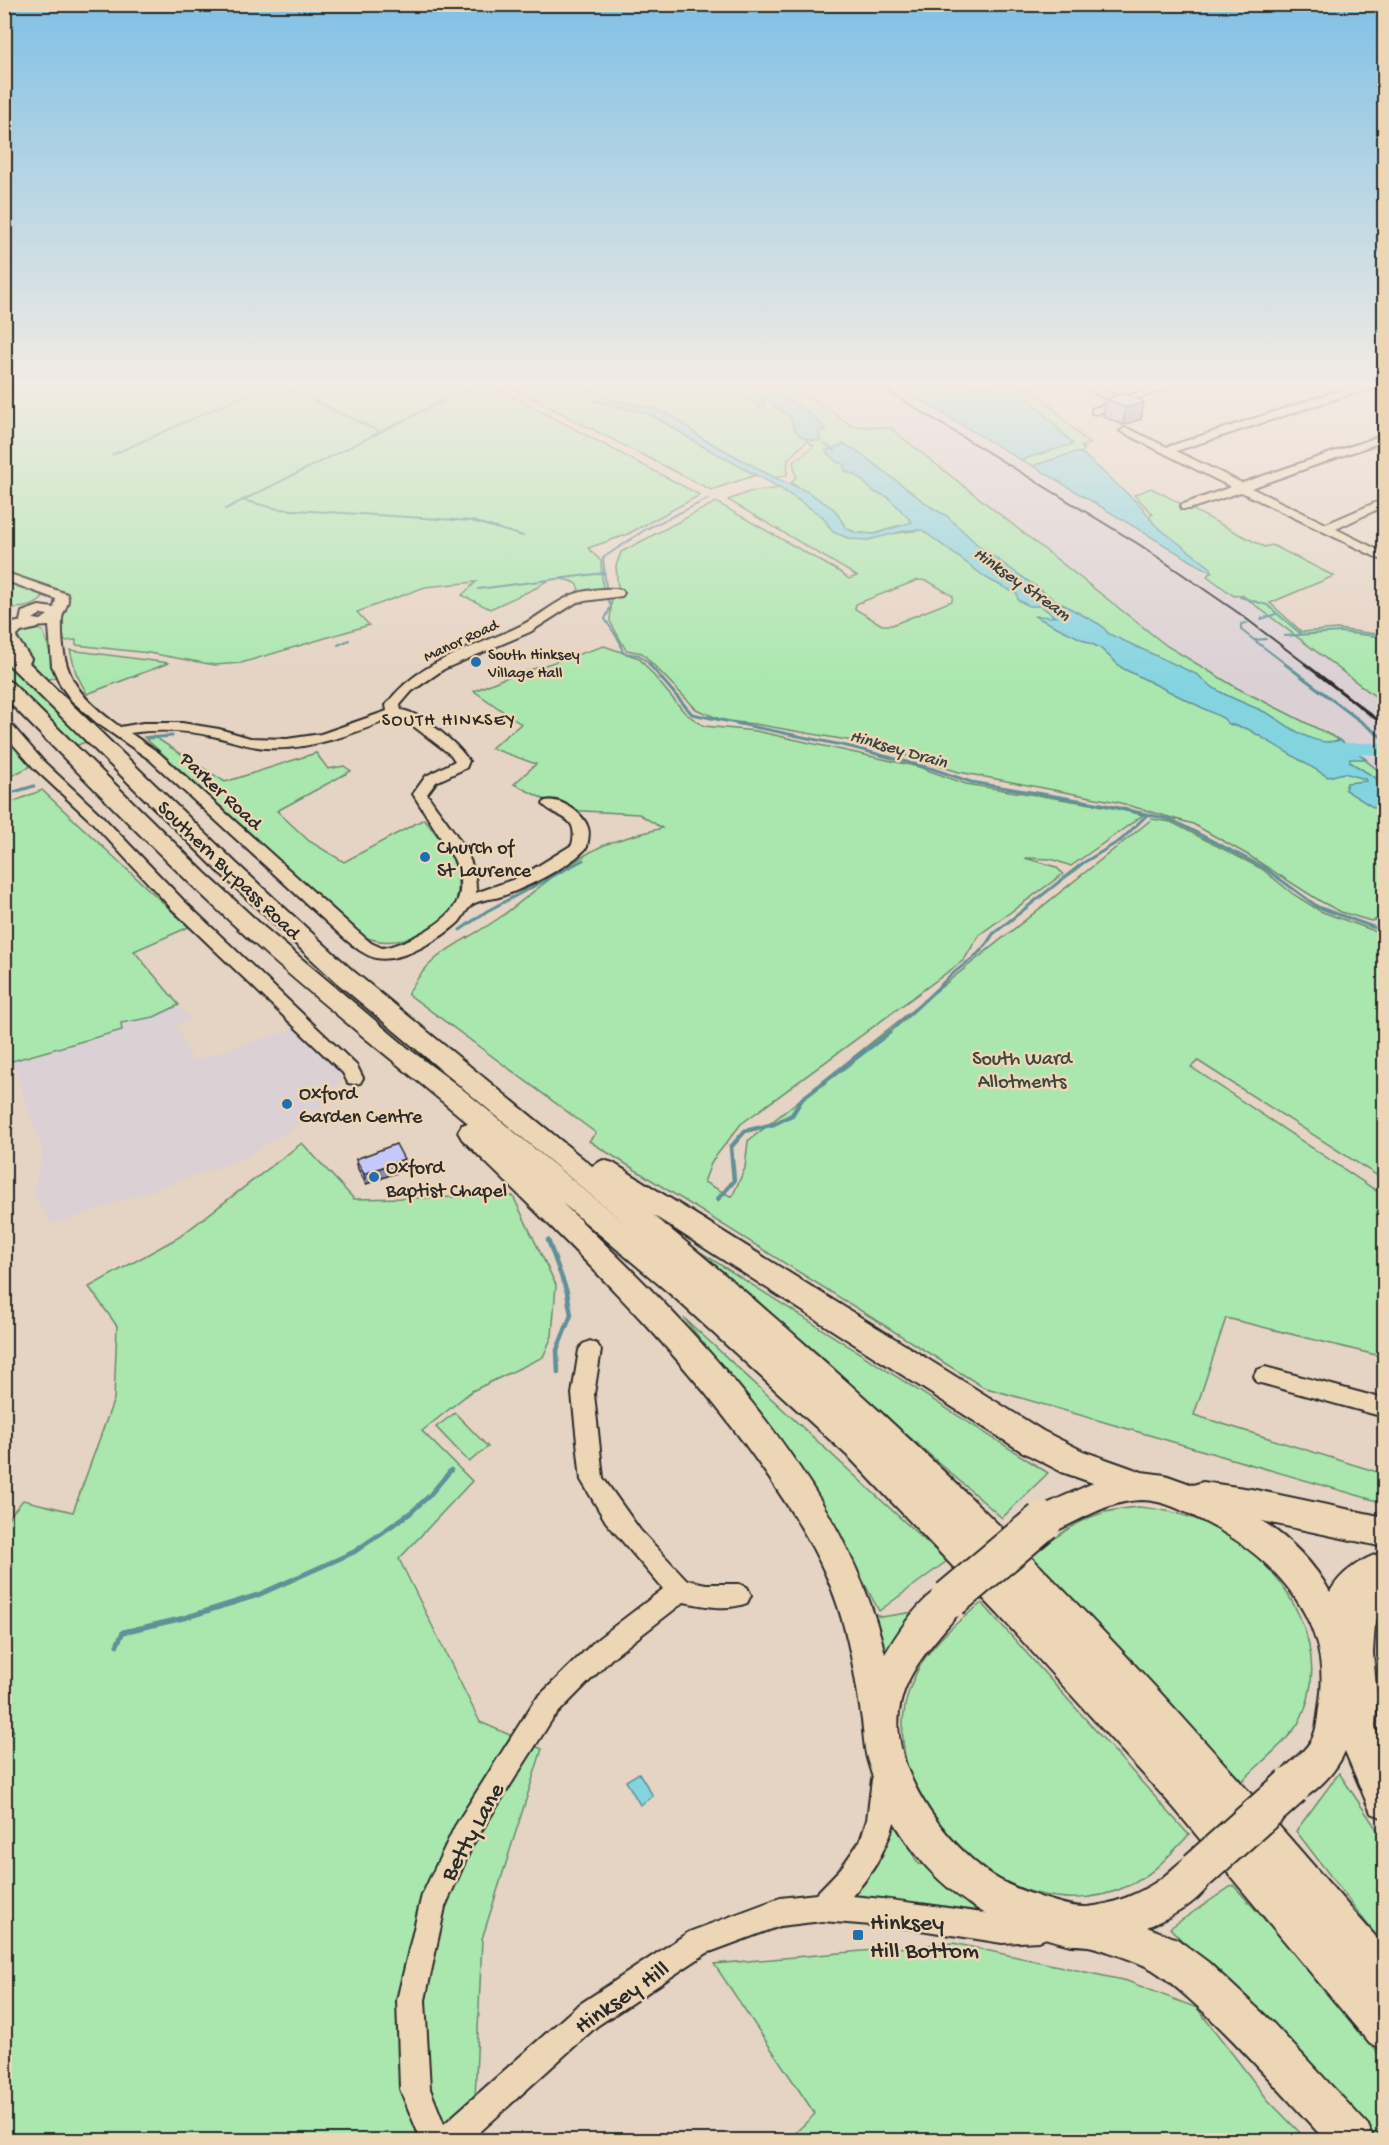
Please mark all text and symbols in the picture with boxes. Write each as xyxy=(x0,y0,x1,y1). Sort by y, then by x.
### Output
water label: Hinksey Stream xyxy=(969,544,1074,626)
street label: Manor Road xyxy=(421,616,503,668)
place label: South Hinksey Village Hall xyxy=(487,647,580,684)
marker: South Hinksey Village Hall xyxy=(469,655,483,669)
district label: SOUTH HINKSEY xyxy=(382,711,516,732)
water label: Hinksey Drain xyxy=(847,726,950,774)
street label: Parker Road xyxy=(173,748,267,838)
street label: Southern By-pass Road xyxy=(151,797,306,947)
place label: Church of St Laurence xyxy=(437,838,532,884)
marker: Church of St Laurence xyxy=(418,850,432,864)
park label: South Ward Allotments xyxy=(972,1049,1074,1095)
place label: Oxford Garden Centre xyxy=(299,1084,423,1130)
marker: Oxford Garden Centre xyxy=(280,1097,294,1111)
place label: Oxford Baptist Chapel xyxy=(385,1158,507,1204)
marker: Oxford Baptist Chapel xyxy=(367,1170,381,1184)
street label: Betty Lane xyxy=(435,1778,513,1888)
place label: Hinksey Hill Bottom xyxy=(870,1910,979,1967)
marker: Hinksey Hill Bottom xyxy=(851,1928,865,1942)
street label: Hinksey Hill xyxy=(570,1956,676,2042)

